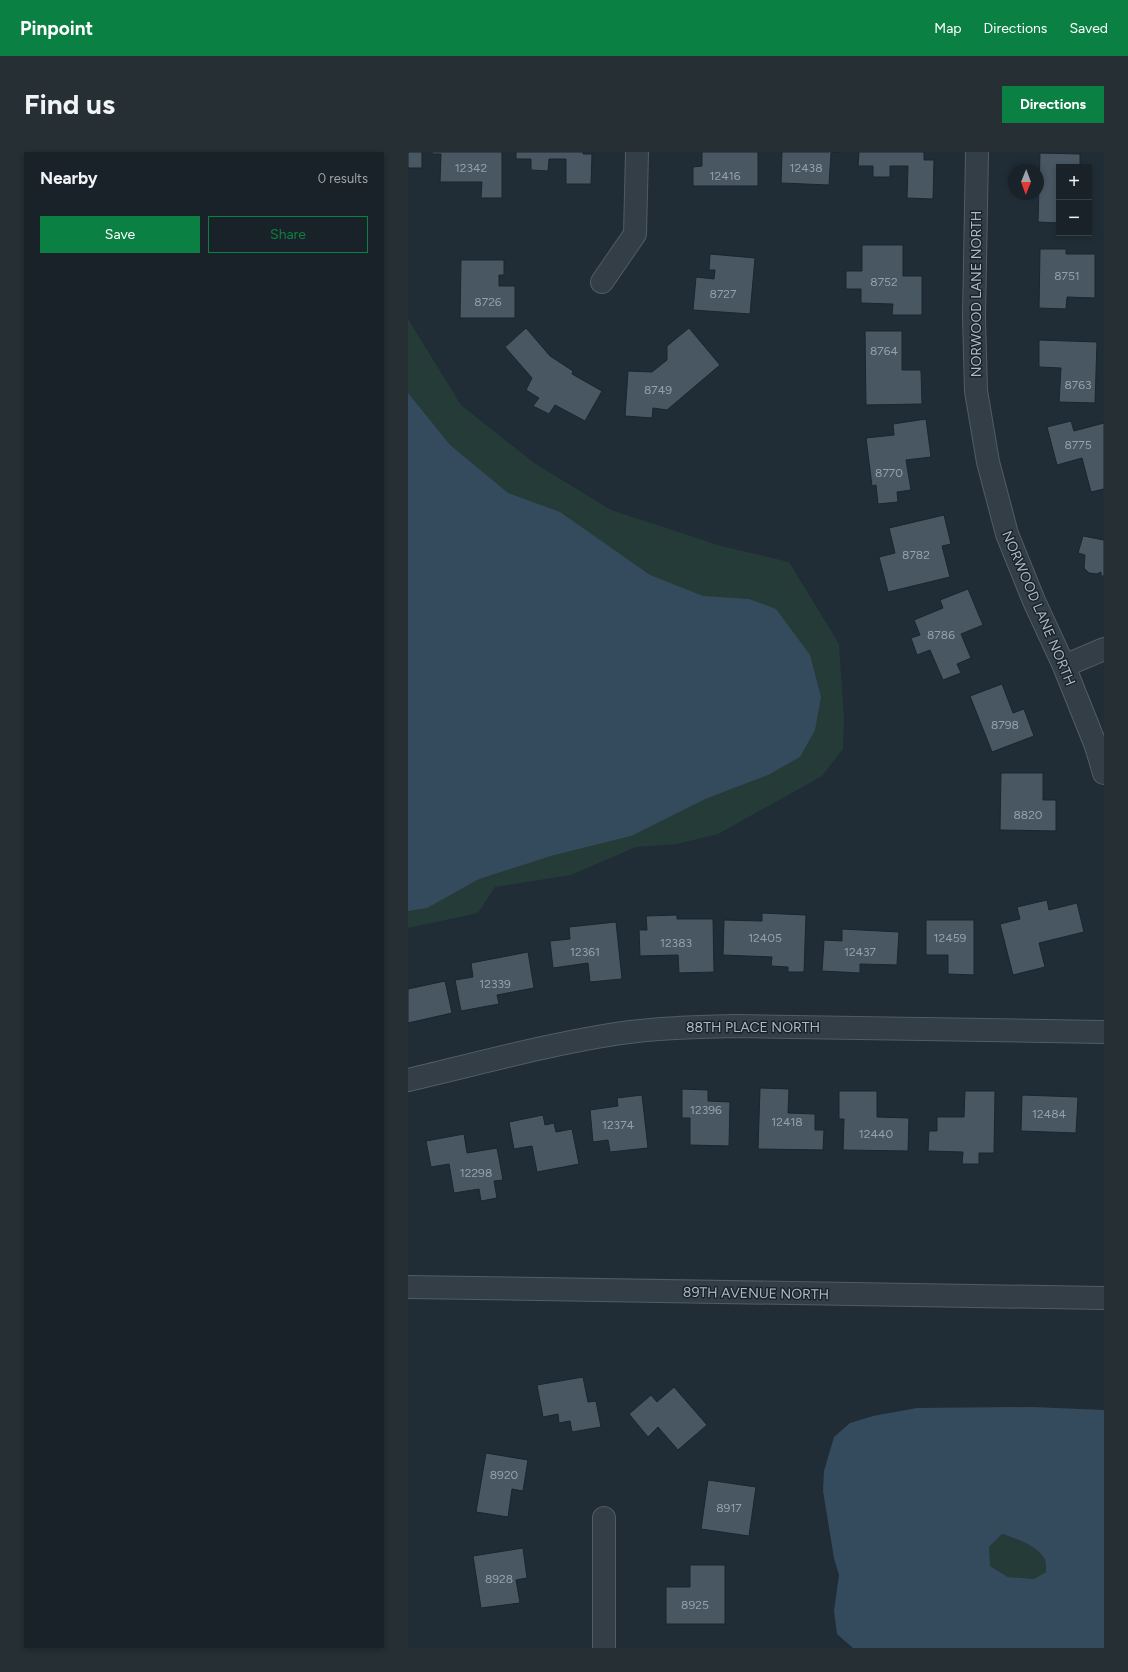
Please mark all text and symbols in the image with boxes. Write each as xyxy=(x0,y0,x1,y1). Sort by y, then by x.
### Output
text: Pinpoint xyxy=(20,17,93,40)
text: Map xyxy=(934,20,962,37)
text: Directions xyxy=(984,20,1047,37)
text: Saved xyxy=(1069,20,1108,37)
button: Directions xyxy=(1002,86,1104,123)
text: Find us xyxy=(24,87,115,121)
house number: 12342 xyxy=(455,161,487,175)
house number: 12438 xyxy=(789,161,823,175)
north arrow xyxy=(1008,164,1044,200)
map controls xyxy=(1056,164,1092,236)
button: + xyxy=(1056,164,1092,200)
text: Nearby xyxy=(40,168,98,188)
house number: 12416 xyxy=(710,169,741,183)
text: 0 results xyxy=(318,171,368,186)
button: − xyxy=(1056,200,1092,236)
street label: NORWOOD LANE NORTH xyxy=(968,211,985,377)
button: Save xyxy=(40,216,200,253)
button: Share xyxy=(208,216,368,253)
house number: 8751 xyxy=(1054,269,1080,283)
house number: 8752 xyxy=(870,275,898,289)
house number: 8727 xyxy=(710,287,737,301)
house number: 8726 xyxy=(474,295,502,309)
house number: 8764 xyxy=(870,344,899,358)
house number: 8763 xyxy=(1064,378,1092,392)
house number: 8749 xyxy=(644,383,672,397)
house number: 8775 xyxy=(1064,438,1092,452)
house number: 8770 xyxy=(875,466,903,480)
street label: NORWOOD LANE NORTH xyxy=(998,528,1079,688)
house number: 8782 xyxy=(902,548,930,562)
house number: 8786 xyxy=(927,628,955,642)
house number: 8798 xyxy=(991,718,1019,732)
house number: 8820 xyxy=(1013,808,1043,822)
house number: 12405 xyxy=(748,931,782,945)
house number: 12459 xyxy=(934,931,967,945)
house number: 12383 xyxy=(660,936,692,950)
house number: 12361 xyxy=(570,945,600,959)
house number: 12437 xyxy=(844,945,877,959)
house number: 12339 xyxy=(479,977,511,991)
street label: 88TH PLACE NORTH xyxy=(686,1019,820,1036)
house number: 12396 xyxy=(690,1103,722,1117)
house number: 12484 xyxy=(1032,1107,1067,1121)
house number: 12418 xyxy=(771,1115,803,1129)
house number: 12374 xyxy=(602,1118,635,1132)
house number: 12440 xyxy=(859,1127,893,1141)
house number: 12298 xyxy=(460,1166,492,1180)
street label: 89TH AVENUE NORTH xyxy=(683,1284,829,1303)
house number: 8920 xyxy=(490,1468,519,1482)
house number: 8917 xyxy=(716,1501,742,1515)
house number: 8928 xyxy=(485,1572,513,1586)
house number: 8925 xyxy=(681,1598,709,1612)

